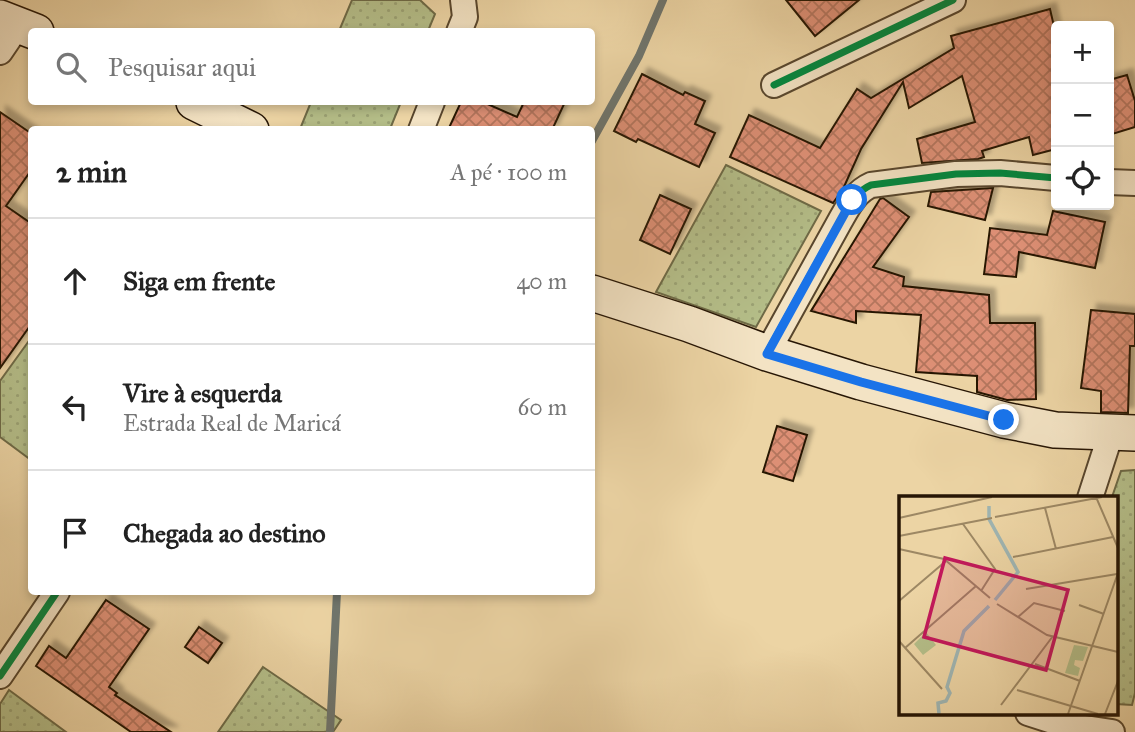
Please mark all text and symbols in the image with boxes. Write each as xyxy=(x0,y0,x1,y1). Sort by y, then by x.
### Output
map controls xyxy=(1051,21,1114,210)
button: + xyxy=(1051,21,1114,84)
search box xyxy=(28,28,595,105)
icon: search xyxy=(52,48,90,86)
text: Pesquisar aqui xyxy=(108,51,256,83)
button: − xyxy=(1051,84,1114,147)
button: locate xyxy=(1051,147,1114,210)
text: 2 min xyxy=(56,154,127,190)
text: A pé · 100 m xyxy=(451,158,567,186)
route start xyxy=(836,184,867,215)
icon: ahead xyxy=(56,262,94,300)
text: Siga em frente xyxy=(123,265,275,297)
text: 40 m xyxy=(517,267,567,295)
text: Vire à esquerda xyxy=(123,377,282,409)
icon: left xyxy=(56,388,94,426)
text: 60 m xyxy=(518,393,567,421)
route end xyxy=(988,404,1019,435)
text: Estrada Real de Maricá xyxy=(123,409,341,437)
inset map xyxy=(899,496,1118,714)
icon: arrive xyxy=(56,514,94,552)
text: Chegada ao destino xyxy=(123,517,326,549)

